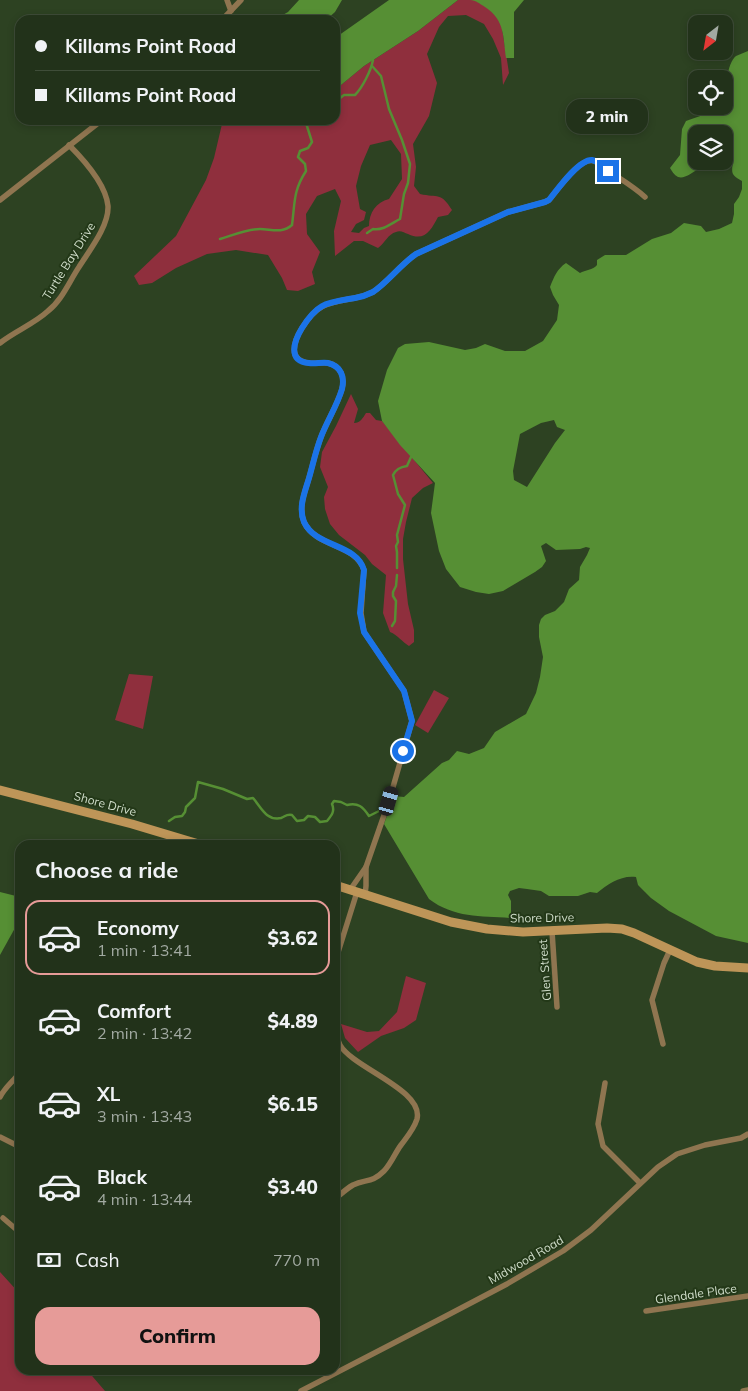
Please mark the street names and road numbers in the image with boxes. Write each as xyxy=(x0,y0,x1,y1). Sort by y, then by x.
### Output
street label: Turtle Bay Drive xyxy=(39,219,98,302)
street label: Shore Drive xyxy=(72,788,138,819)
street label: Shore Drive xyxy=(510,909,574,926)
street label: Glen Street xyxy=(535,939,554,1001)
street label: Midwood Road xyxy=(486,1232,566,1287)
street label: Glendale Place xyxy=(654,1280,738,1307)

